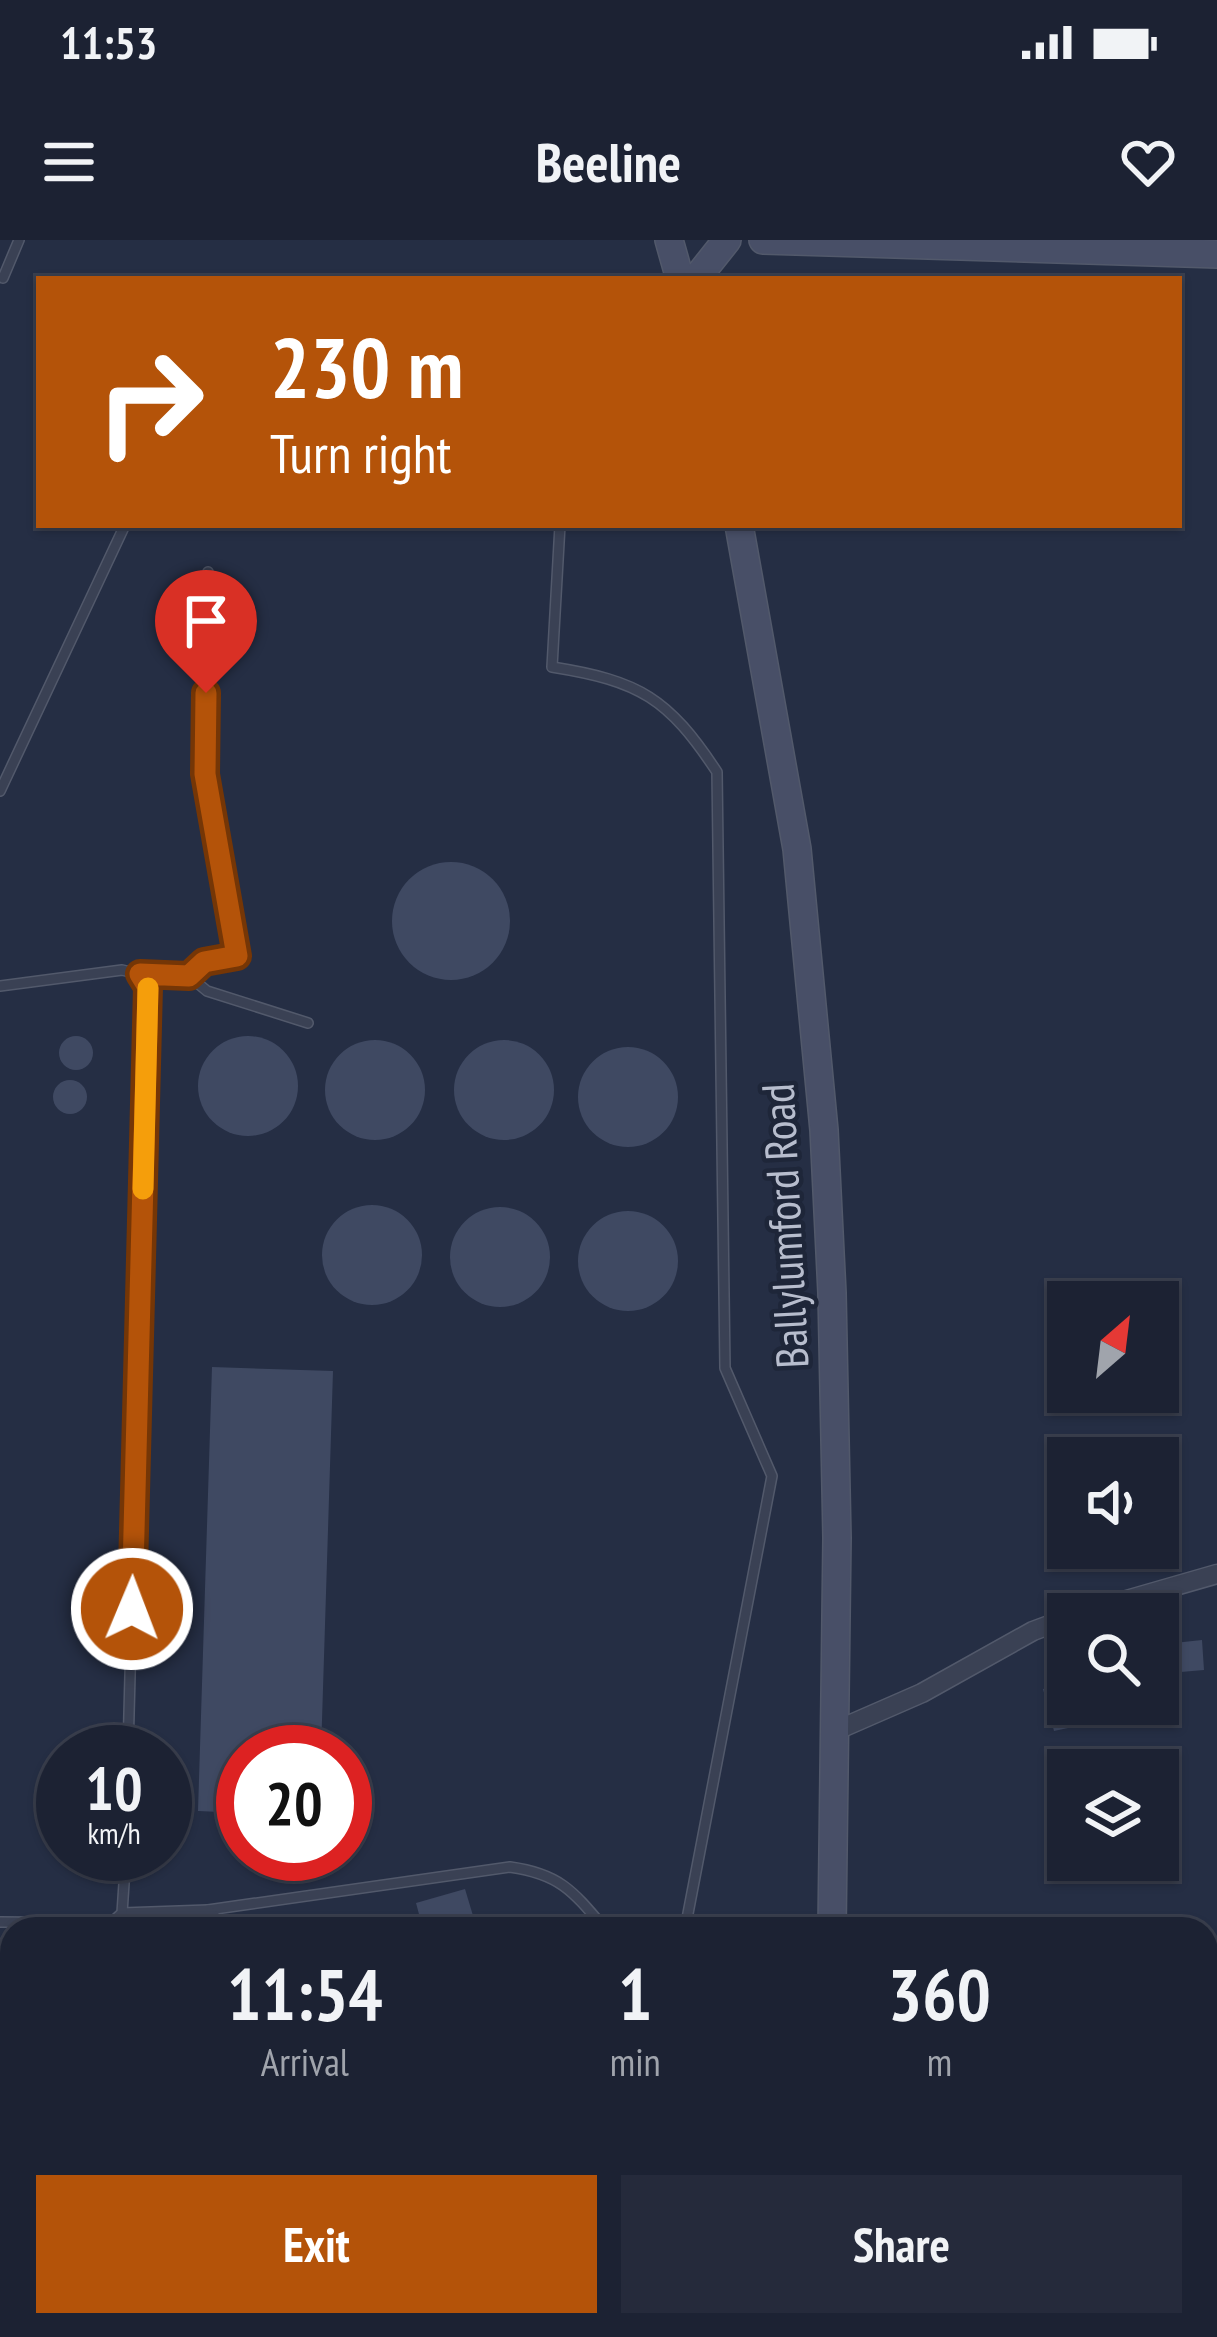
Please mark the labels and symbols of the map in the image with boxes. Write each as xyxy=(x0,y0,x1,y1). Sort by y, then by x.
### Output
pin xyxy=(155,570,257,693)
street label: Ballylumford Road xyxy=(748,1082,820,1370)
north arrow xyxy=(1047,1281,1179,1413)
position arrow xyxy=(69,1546,195,1672)
speed limit sign: 20 xyxy=(216,1725,372,1881)

